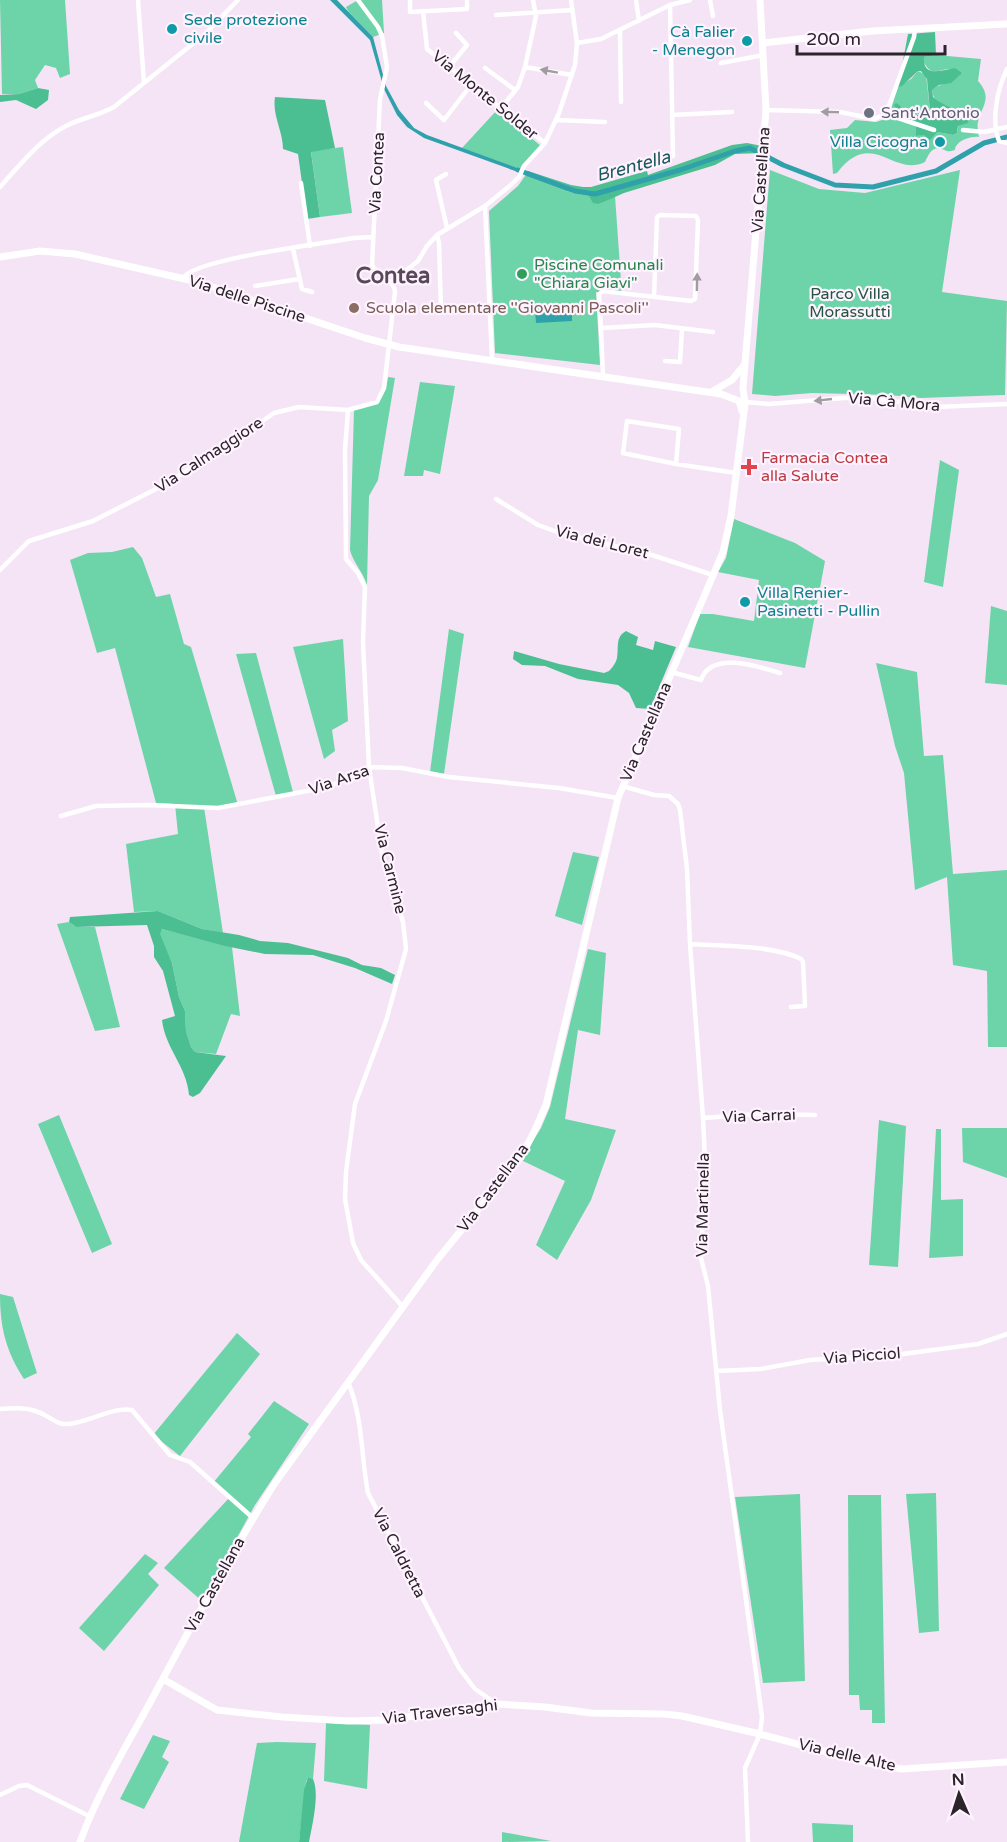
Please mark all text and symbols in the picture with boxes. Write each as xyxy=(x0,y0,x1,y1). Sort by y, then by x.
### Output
place label: Sede protezione civile xyxy=(184,10,307,48)
scale bar xyxy=(797,18,946,56)
marker: Sede protezione civile xyxy=(165,22,179,36)
place label: Cà Falier - Menegon xyxy=(652,22,736,60)
text: 200 m xyxy=(806,28,861,50)
marker: Cà Falier - Menegon xyxy=(740,34,754,48)
street label: Via Monte Solder xyxy=(428,46,543,144)
one-way arrow xyxy=(539,66,558,75)
place label: Sant'Antonio xyxy=(881,103,980,123)
marker: Sant'Antonio xyxy=(862,106,876,120)
one-way arrow xyxy=(820,107,839,116)
street label: Via Castellana xyxy=(747,126,775,234)
street label: Via Contea xyxy=(365,131,389,215)
place label: Villa Cicogna xyxy=(830,132,928,152)
marker: Villa Cicogna xyxy=(933,135,947,149)
water label: Brentella xyxy=(593,145,673,186)
place label: Piscine Comunali "Chiara Giavi" xyxy=(534,255,663,293)
district label: Contea xyxy=(356,263,430,289)
marker: Piscine Comunali "Chiara Giavi" xyxy=(515,267,529,281)
street label: Via delle Piscine xyxy=(186,271,308,327)
one-way arrow xyxy=(692,273,702,292)
park label: Parco Villa Morassutti xyxy=(809,284,891,322)
place label: Scuola elementare ''Giovanni Pascoli'' xyxy=(366,298,649,318)
marker: Scuola elementare ''Giovanni Pascoli'' xyxy=(347,301,361,315)
street label: Via Cà Mora xyxy=(847,388,941,416)
one-way arrow xyxy=(814,395,833,405)
street label: Via Calmaggiore xyxy=(151,413,267,497)
place label: Farmacia Contea alla Salute xyxy=(761,448,888,486)
marker: Farmacia Contea alla Salute xyxy=(742,460,756,474)
street label: Via dei Loret xyxy=(553,521,651,563)
place label: Villa Renier- Pasinetti - Pullin xyxy=(757,583,880,621)
marker: Villa Renier- Pasinetti - Pullin xyxy=(738,595,752,609)
street label: Via Castellana xyxy=(616,679,676,785)
street label: Via Arsa xyxy=(306,760,372,800)
street label: Via Carmine xyxy=(369,822,411,916)
street label: Via Carrai xyxy=(722,1105,796,1127)
street label: Via Castellana xyxy=(453,1139,533,1237)
street label: Via Martinella xyxy=(692,1153,714,1257)
street label: Via Picciol xyxy=(823,1343,901,1369)
street label: Via Caldretta xyxy=(368,1505,430,1601)
street label: Via Castellana xyxy=(180,1534,250,1636)
street label: Via Traversaghi xyxy=(381,1695,499,1729)
street label: Via delle Alte xyxy=(796,1734,898,1776)
north arrow xyxy=(929,1764,989,1824)
text: N xyxy=(951,1770,965,1790)

